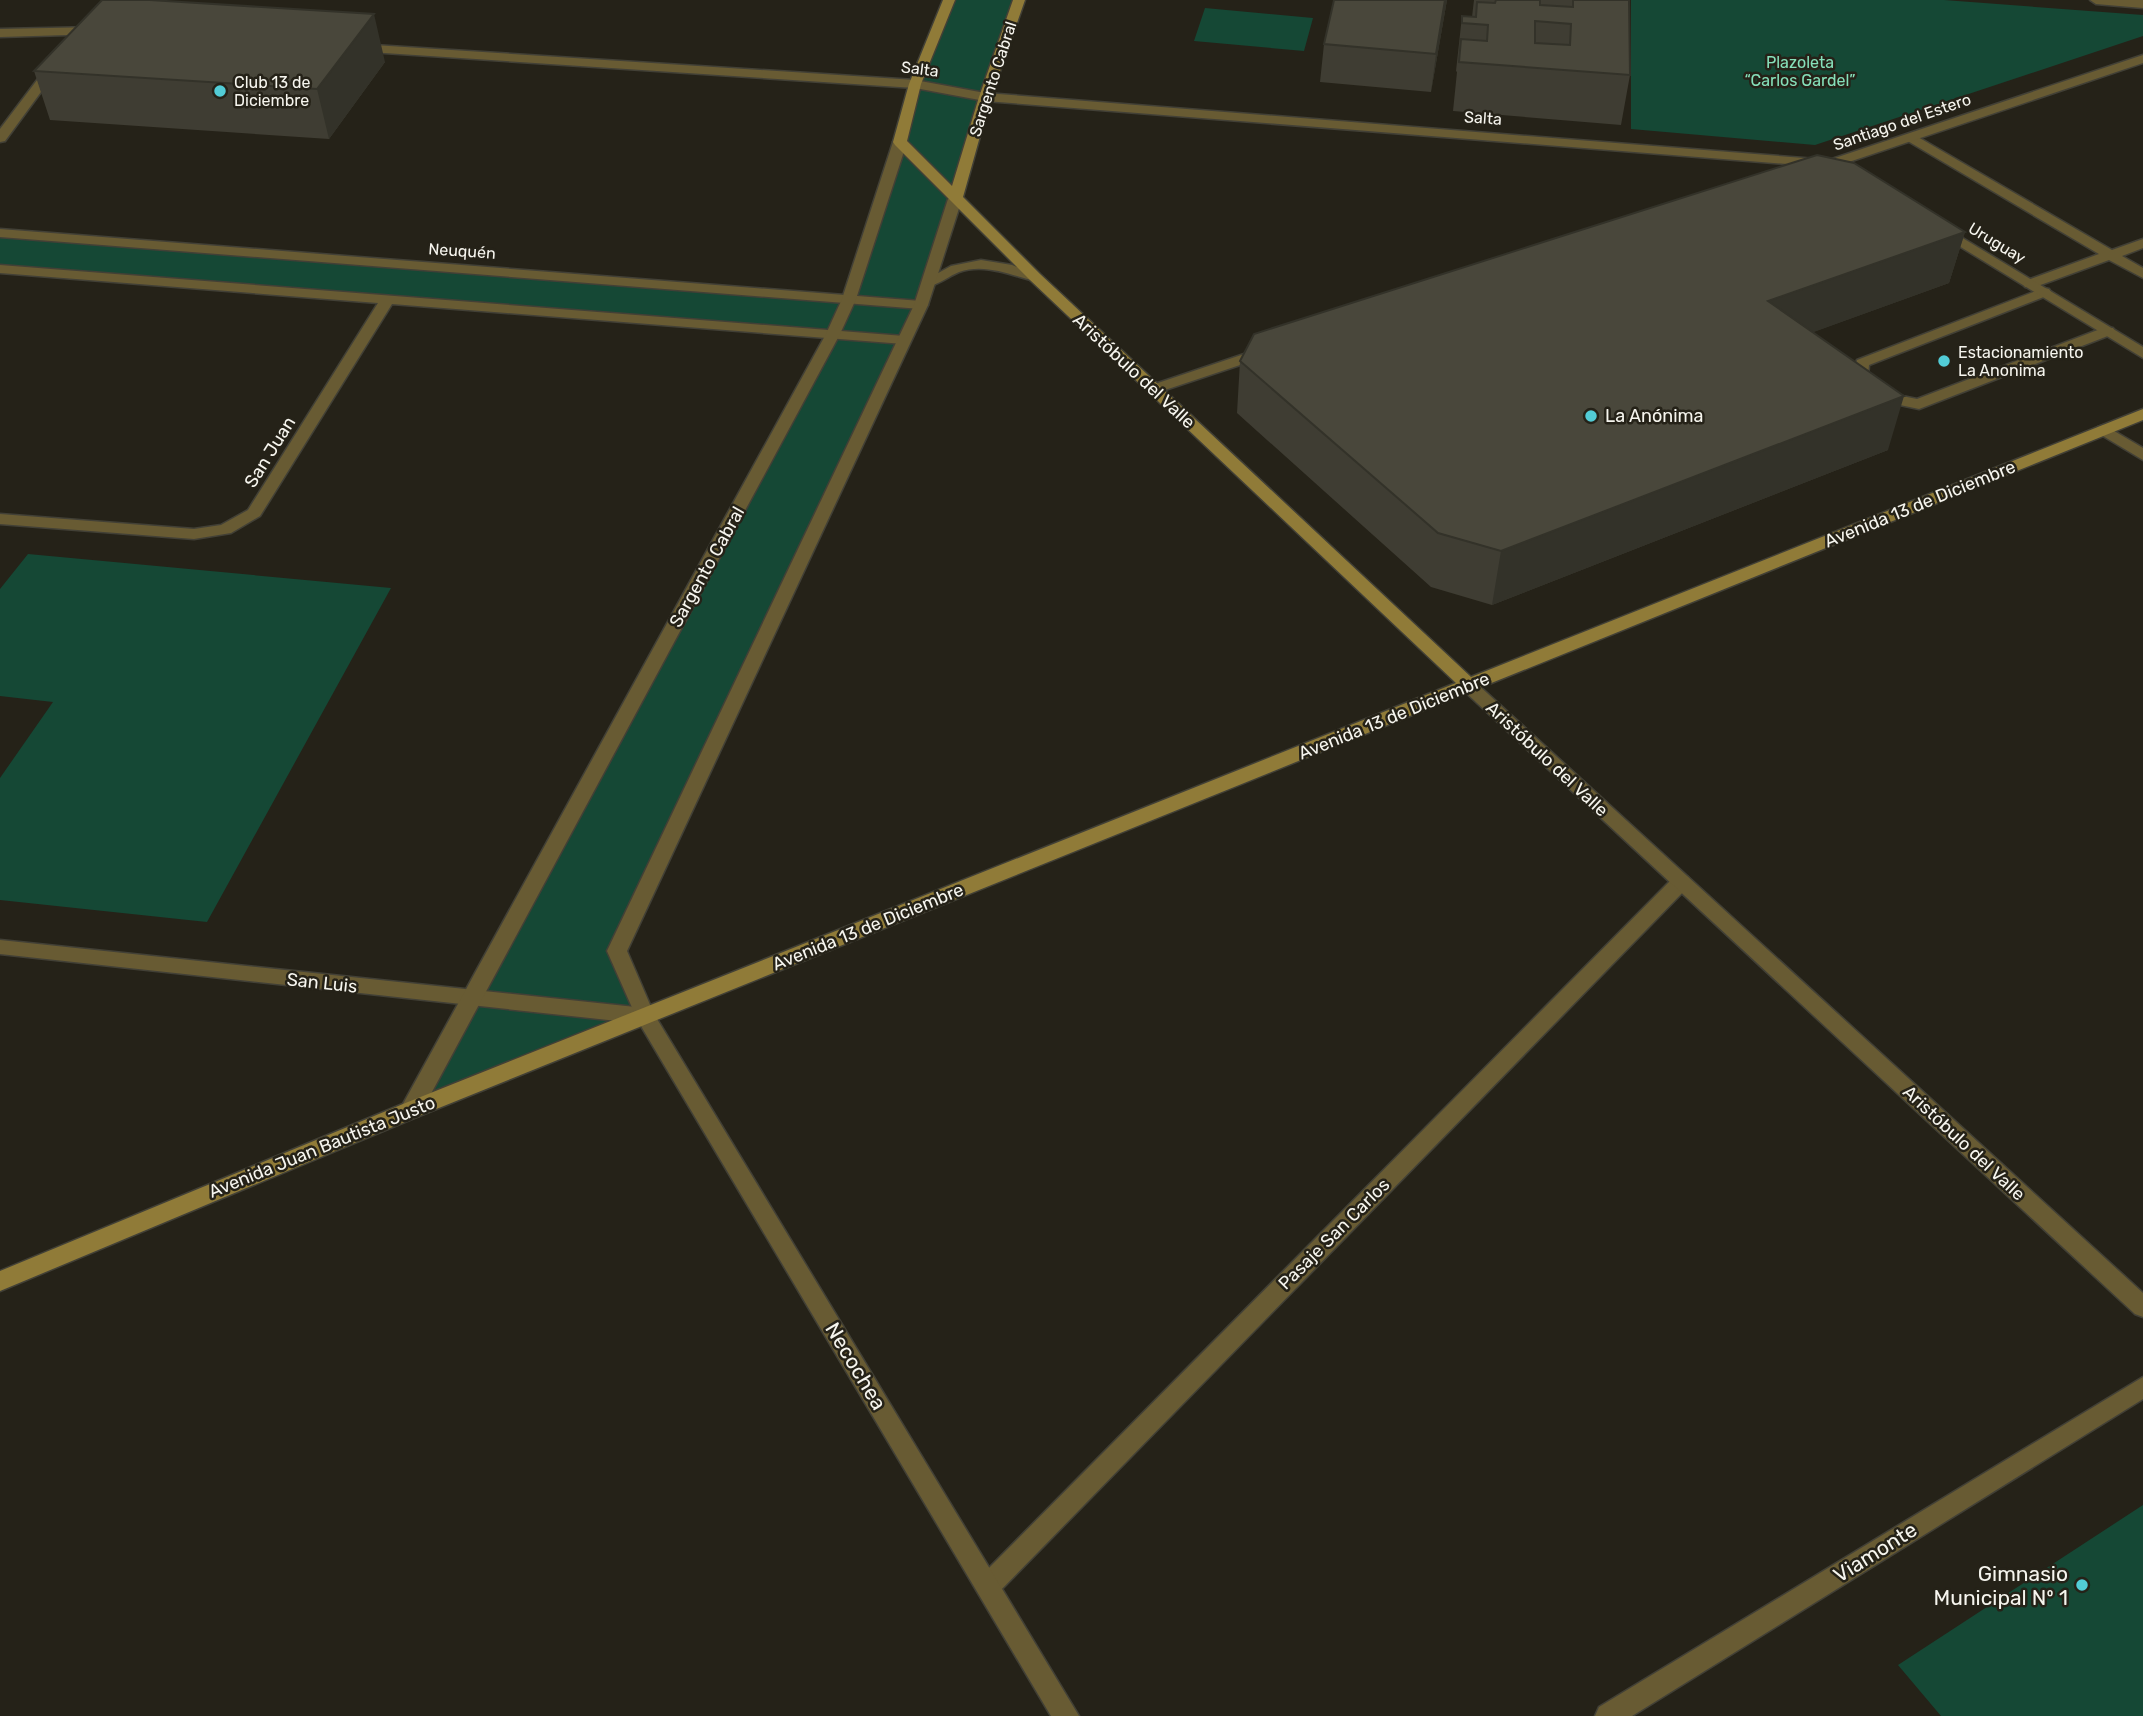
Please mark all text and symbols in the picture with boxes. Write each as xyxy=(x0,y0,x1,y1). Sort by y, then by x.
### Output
street label: Sargento Cabral xyxy=(965,19,1021,139)
park label: Plazoleta “Carlos Gardel” xyxy=(1744,53,1856,90)
street label: Salta xyxy=(900,57,940,81)
place label: Club 13 de Diciembre xyxy=(234,73,311,110)
marker: Club 13 de Diciembre xyxy=(212,83,228,99)
street label: Santiago del Estero xyxy=(1831,90,1973,154)
street label: Salta xyxy=(1464,107,1502,129)
street label: Uruguay xyxy=(1965,218,2029,268)
street label: Neuquén xyxy=(428,239,496,263)
street label: Aristóbulo del Valle xyxy=(1068,309,1200,433)
place label: Estacionamiento La Anonima xyxy=(1958,343,2083,380)
marker: Estacionamiento La Anonima xyxy=(1936,353,1952,369)
place label: La Anónima xyxy=(1605,405,1704,427)
marker: La Anónima xyxy=(1583,408,1599,424)
street label: San Juan xyxy=(240,412,300,492)
street label: Avenida 13 de Diciembre xyxy=(1821,456,2019,552)
street label: Sargento Cabral xyxy=(665,503,749,631)
street label: Avenida 13 de Diciembre xyxy=(1295,668,1493,764)
street label: Aristóbulo del Valle xyxy=(1481,697,1613,821)
street label: Avenida 13 de Diciembre xyxy=(769,879,967,975)
street label: San Luis xyxy=(286,968,358,998)
street label: Aristóbulo del Valle xyxy=(1898,1081,2030,1205)
street label: Avenida Juan Bautista Justo xyxy=(205,1091,439,1203)
street label: Pasaje San Carlos xyxy=(1274,1174,1394,1294)
street label: Necochea xyxy=(820,1318,892,1414)
street label: Viamonte xyxy=(1829,1517,1921,1587)
place label: Gimnasio Municipal Nº 1 xyxy=(1934,1561,2068,1610)
marker: Gimnasio Municipal Nº 1 xyxy=(2074,1577,2090,1593)

